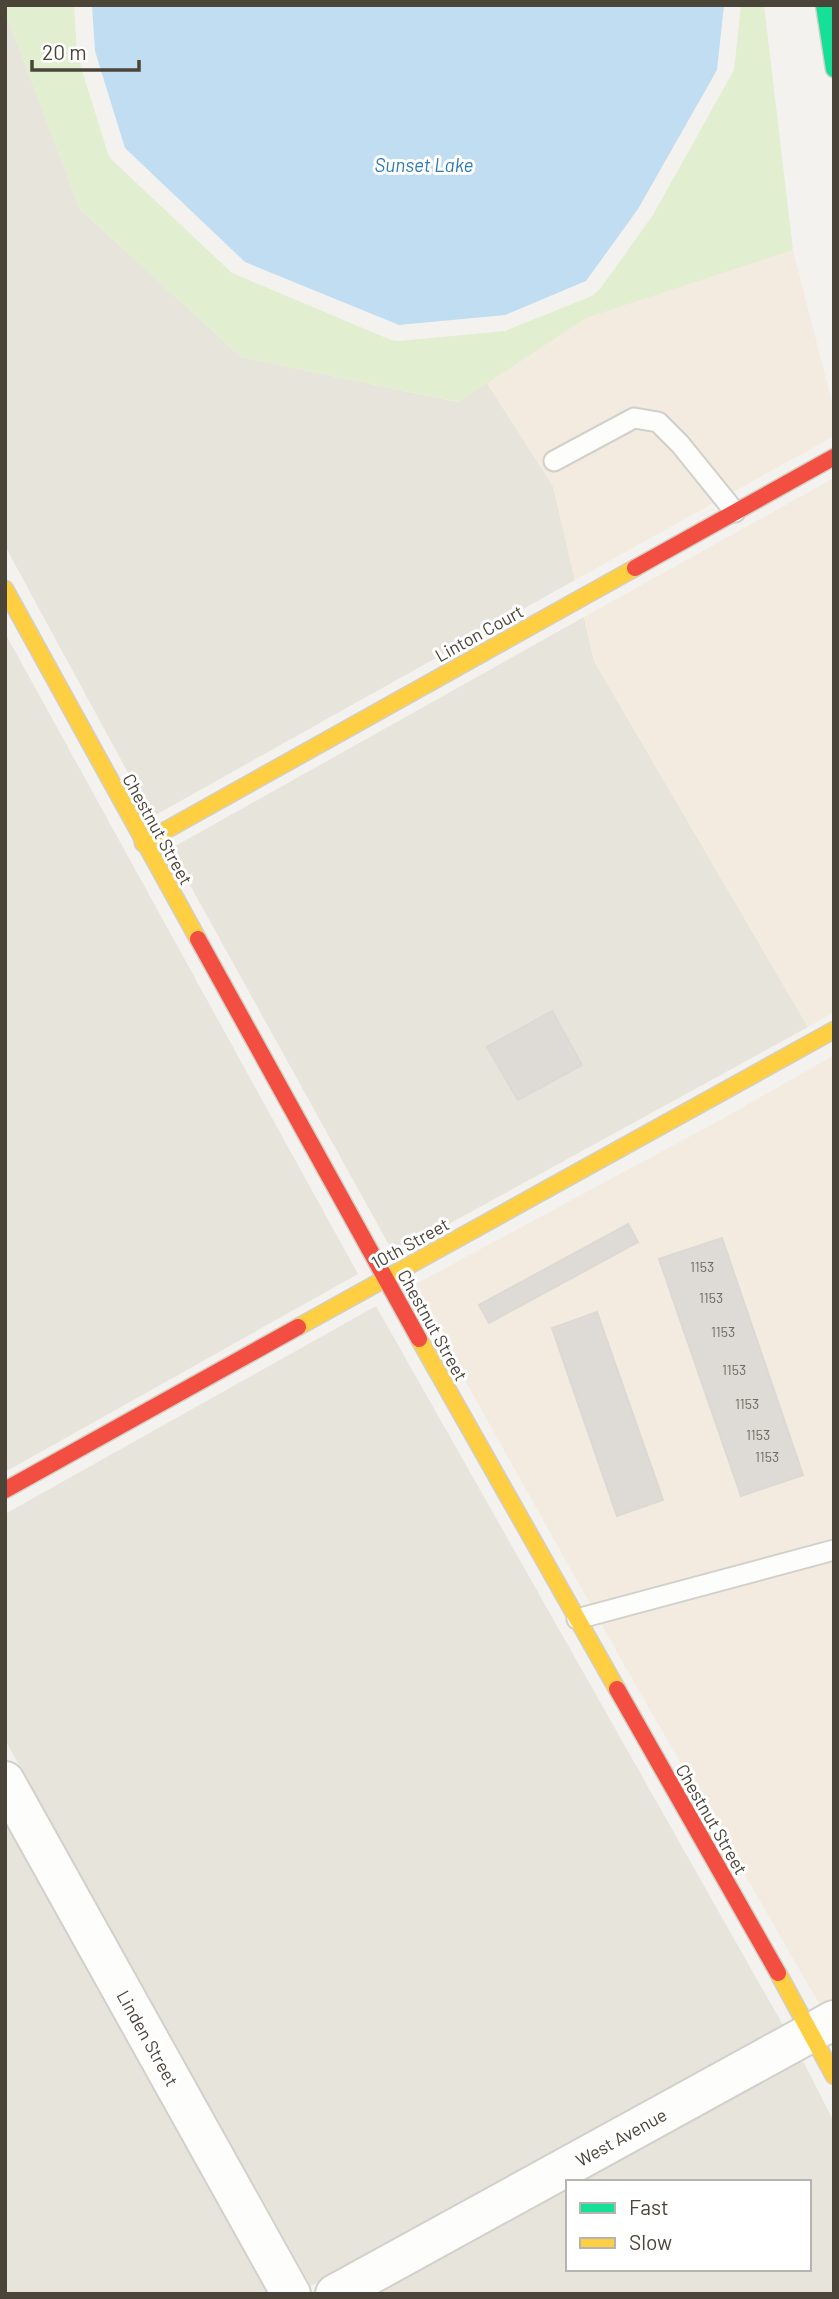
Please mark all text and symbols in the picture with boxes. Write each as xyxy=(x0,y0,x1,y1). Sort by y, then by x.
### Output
scale bar xyxy=(32,28,138,72)
text: 20 m xyxy=(42,39,87,64)
water label: Sunset Lake xyxy=(375,153,474,176)
street label: Linton Court xyxy=(431,600,527,666)
street label: Chestnut Street xyxy=(118,770,198,888)
street label: 10th Street xyxy=(367,1213,453,1273)
house number: 1153 xyxy=(690,1258,714,1275)
street label: Chestnut Street xyxy=(393,1266,473,1384)
house number: 1153 xyxy=(699,1289,723,1306)
house number: 1153 xyxy=(711,1323,735,1340)
house number: 1153 xyxy=(722,1361,746,1378)
house number: 1153 xyxy=(735,1395,759,1412)
house number: 1153 xyxy=(746,1426,770,1443)
house number: 1153 xyxy=(755,1448,779,1465)
street label: Chestnut Street xyxy=(672,1760,752,1878)
street label: Linden Street xyxy=(113,1986,183,2090)
street label: West Avenue xyxy=(572,2103,670,2171)
legend xyxy=(566,2180,811,2271)
text: Fast xyxy=(629,2194,669,2219)
text: Slow xyxy=(629,2229,672,2254)

